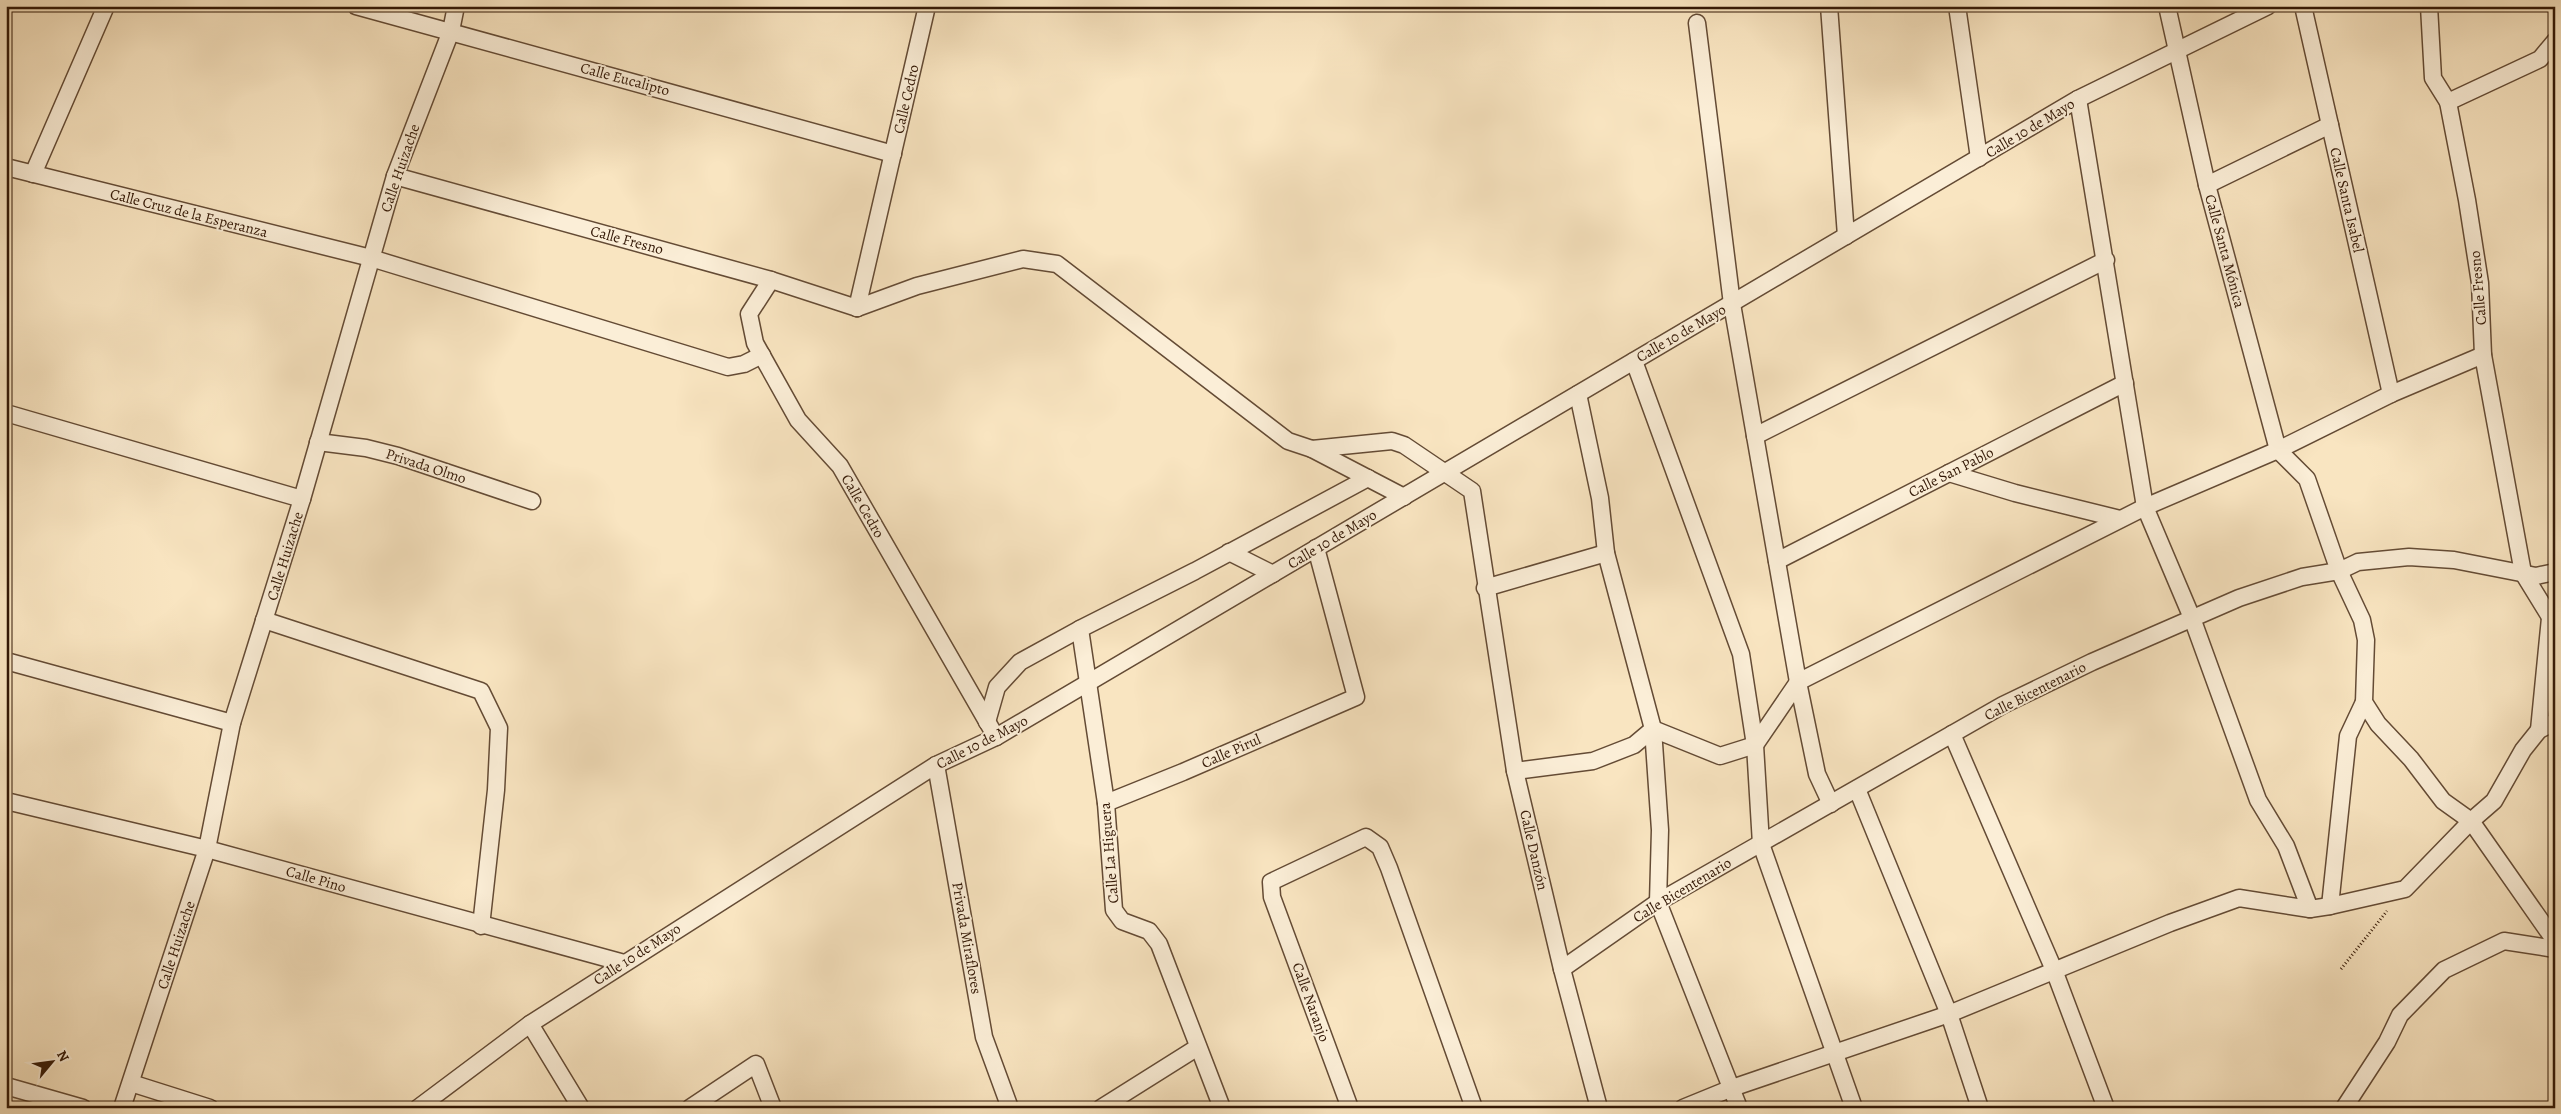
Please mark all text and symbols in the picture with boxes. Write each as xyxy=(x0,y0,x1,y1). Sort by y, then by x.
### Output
street label: Calle Eucalipto xyxy=(578,57,672,101)
street label: Calle Cedro xyxy=(888,62,924,136)
street label: Calle 10 de Mayo xyxy=(1982,94,2078,162)
street label: Calle Huizache xyxy=(376,121,425,215)
street label: Calle Santa Isabel xyxy=(2325,145,2369,255)
street label: Calle Cruz de la Esperanza xyxy=(108,184,270,242)
street label: Calle Santa Mónica xyxy=(2200,192,2250,310)
street label: Calle Fresno xyxy=(588,221,666,259)
street label: Calle Fresno xyxy=(2465,250,2491,326)
street label: Calle 10 de Mayo xyxy=(1633,299,1729,367)
street label: Calle San Pablo xyxy=(1905,442,1997,502)
street label: Privada Olmo xyxy=(383,444,469,488)
street label: Calle Cedro xyxy=(837,471,889,541)
street label: Calle 10 de Mayo xyxy=(1284,505,1380,573)
street label: Calle Huizache xyxy=(262,509,308,603)
street label: Calle Bicentenario xyxy=(1981,657,2089,725)
street label: Calle 10 de Mayo xyxy=(933,710,1031,774)
street label: Calle Pirul xyxy=(1198,729,1264,773)
street label: Calle La Higuera xyxy=(1095,802,1123,904)
street label: Calle Danzón xyxy=(1515,808,1553,892)
street label: Calle Bicentenario xyxy=(1629,853,1735,927)
street label: Calle Pino xyxy=(284,861,348,897)
street label: Privada Miraflores xyxy=(947,880,987,996)
street label: Calle Huizache xyxy=(152,898,200,992)
street label: Calle 10 de Mayo xyxy=(589,918,685,990)
street label: Calle Naranjo xyxy=(1287,960,1335,1044)
north arrow xyxy=(28,1036,78,1086)
text: N xyxy=(52,1047,74,1065)

